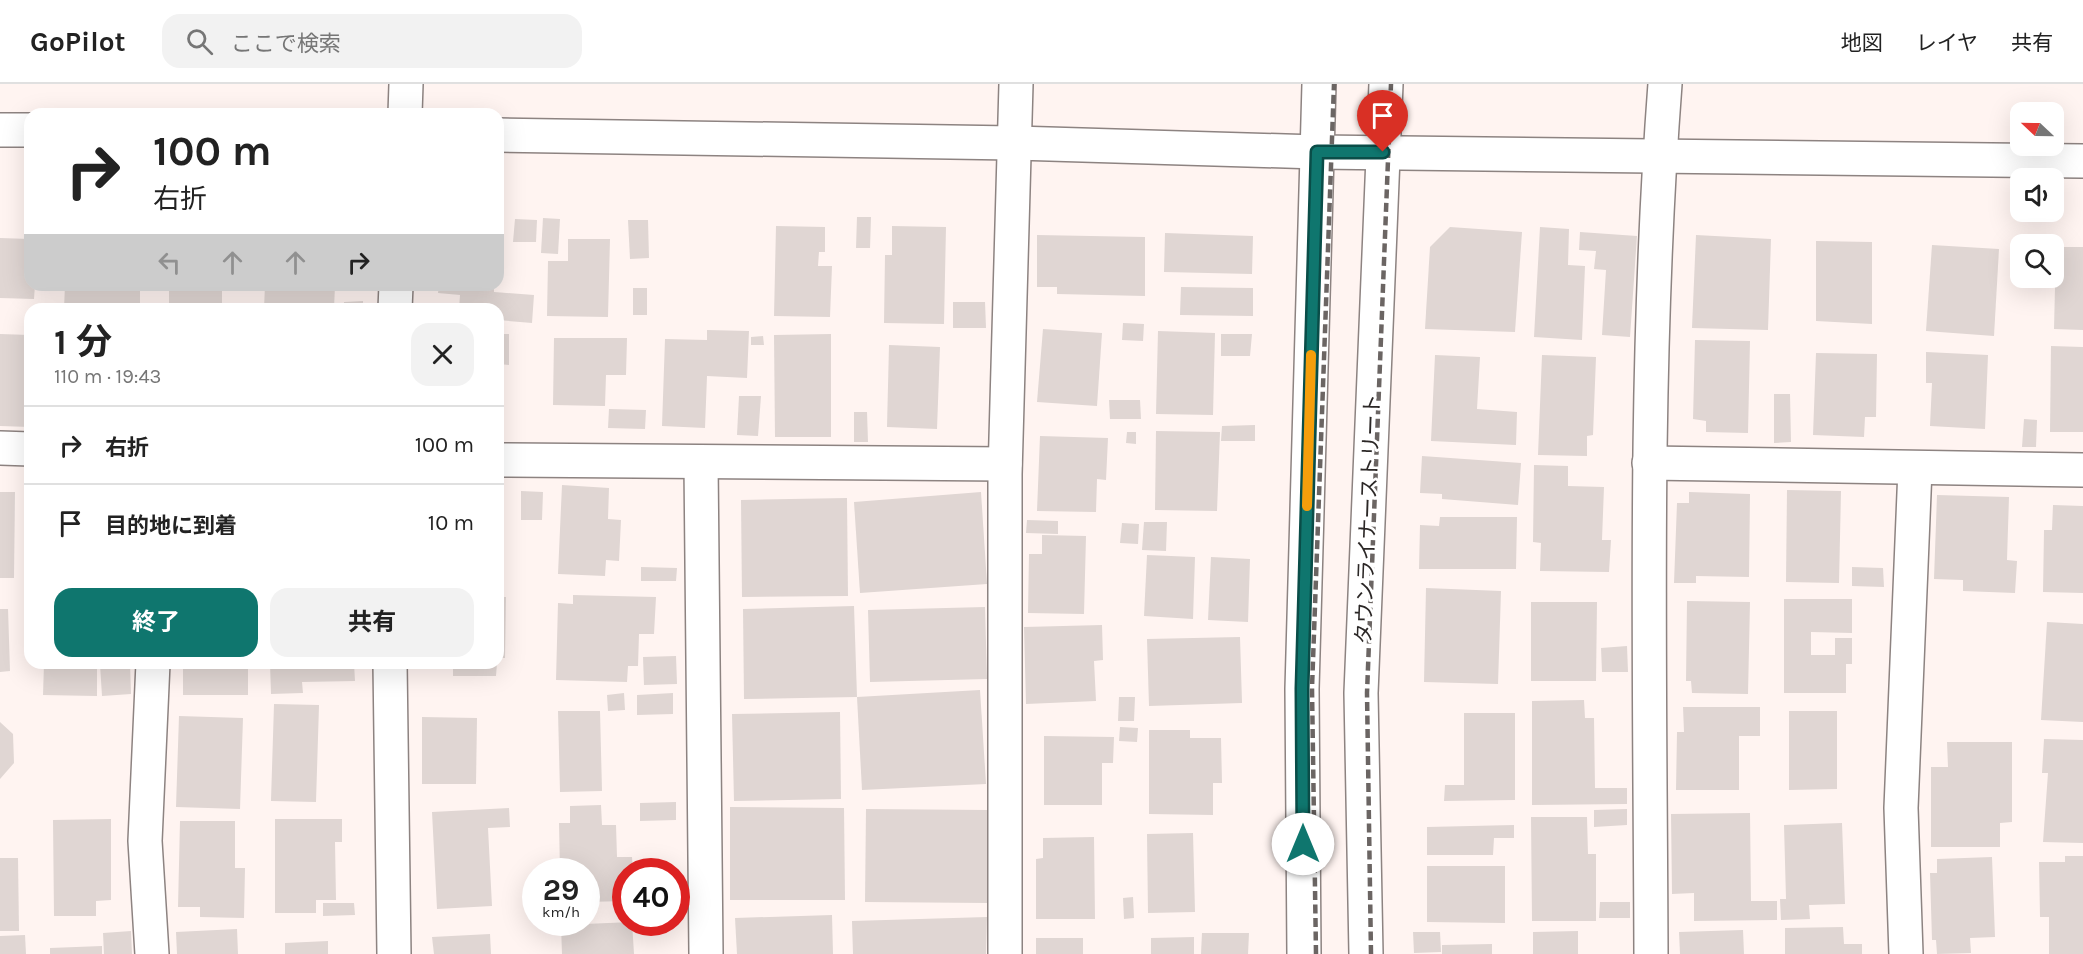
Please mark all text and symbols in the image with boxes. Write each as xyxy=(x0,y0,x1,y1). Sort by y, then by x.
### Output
search box xyxy=(162,14,582,68)
text: GoPilot xyxy=(30,25,126,58)
icon: search xyxy=(183,25,216,58)
text: ここで検索 xyxy=(231,31,341,57)
text: 地図 xyxy=(1841,31,1883,55)
text: レイヤ xyxy=(1916,31,1978,55)
text: 共有 xyxy=(2011,31,2053,55)
pin xyxy=(1357,90,1408,152)
icon: arrive xyxy=(1366,99,1399,132)
north arrow xyxy=(2010,102,2064,156)
map controls xyxy=(2010,102,2064,288)
text: 100 m xyxy=(153,126,272,176)
icon: right xyxy=(54,132,132,210)
button: sound xyxy=(2010,168,2064,222)
text: 右折 xyxy=(153,183,207,215)
button: search xyxy=(2010,234,2064,288)
icon: left xyxy=(153,246,186,279)
icon: ahead xyxy=(216,246,249,279)
icon: ahead xyxy=(279,246,312,279)
icon: right xyxy=(342,246,375,279)
text: 1 分 xyxy=(54,321,112,363)
button: close xyxy=(411,323,474,386)
text: 110 m · 19:43 xyxy=(54,365,161,388)
street label: タウンライナーストリート xyxy=(1352,393,1384,645)
icon: right xyxy=(54,429,87,462)
text: 100 m xyxy=(415,432,474,458)
text: 右折 xyxy=(105,435,149,461)
icon: arrive xyxy=(54,507,87,540)
text: 10 m xyxy=(428,510,474,536)
text: 目的地に到着 xyxy=(105,513,237,539)
button: 終了 xyxy=(54,588,258,657)
button: 共有 xyxy=(270,588,474,657)
position arrow xyxy=(1271,812,1335,876)
speed limit sign: 40 xyxy=(612,858,690,936)
text: 29 xyxy=(543,872,579,908)
text: km/h xyxy=(542,903,580,921)

